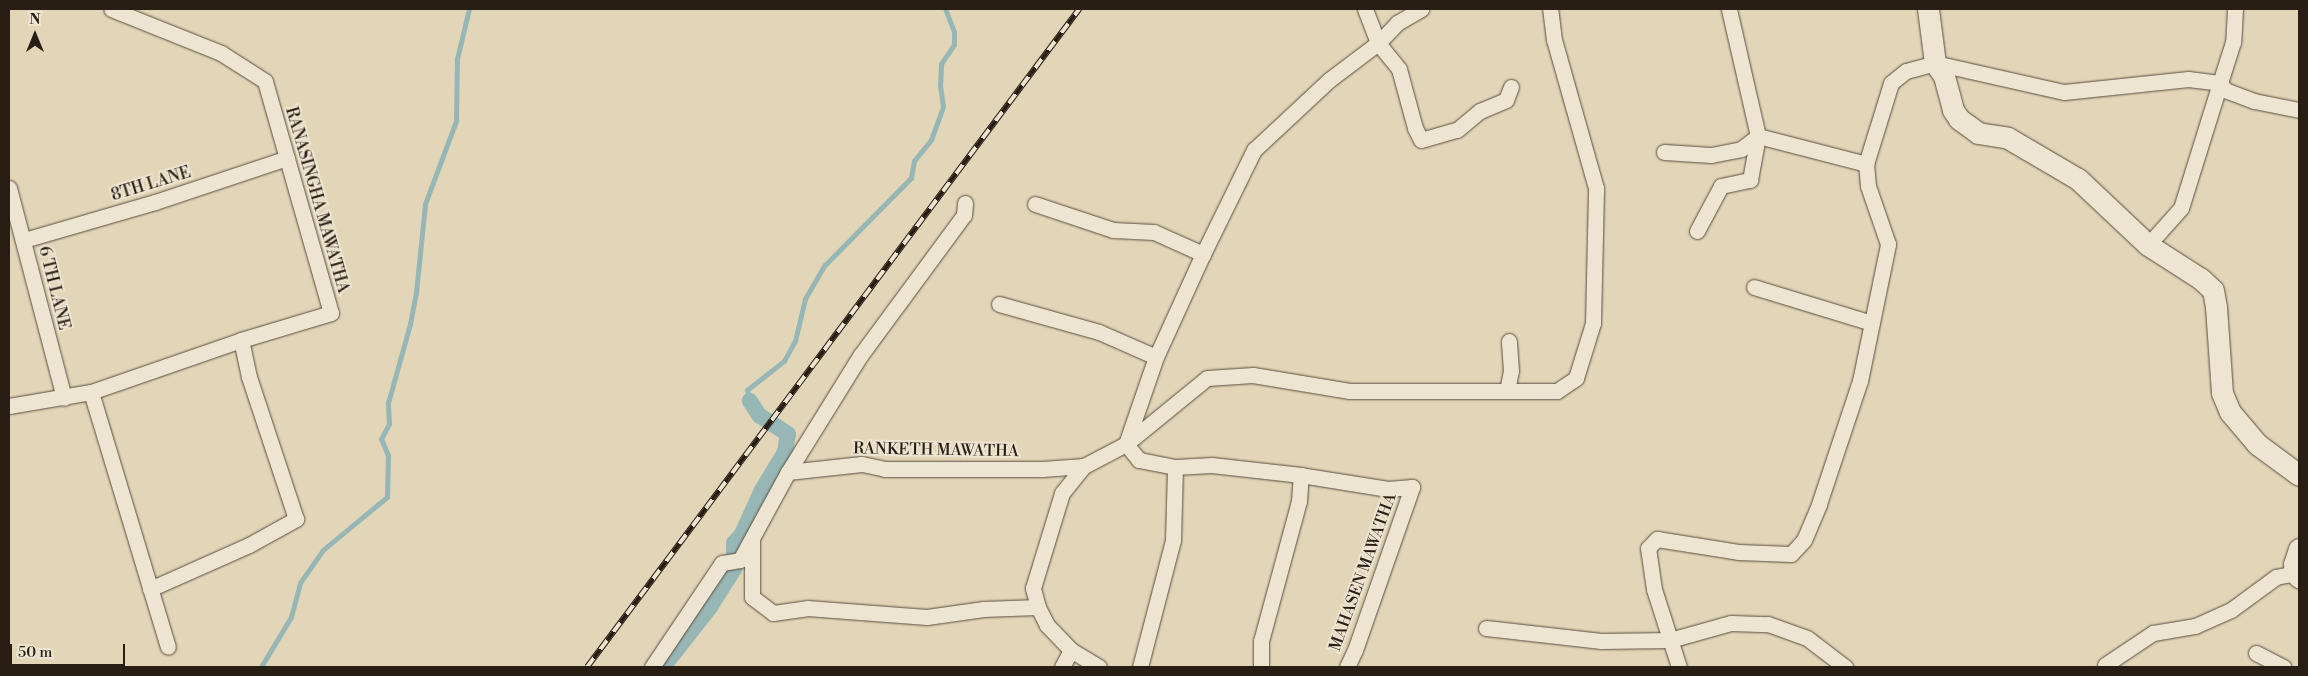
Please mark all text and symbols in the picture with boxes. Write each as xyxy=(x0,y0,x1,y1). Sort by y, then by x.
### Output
north arrow xyxy=(10,10,60,60)
text: N xyxy=(29,11,41,29)
street label: RANASINGHA MAWATHA xyxy=(281,105,353,295)
street label: 8TH LANE xyxy=(109,163,193,205)
street label: 6 TH LANE xyxy=(34,244,74,332)
street label: RANKETH MAWATHA xyxy=(853,439,1019,461)
street label: MAHASEN MAWATHA xyxy=(1325,490,1401,654)
scale bar xyxy=(12,634,128,666)
text: 50 m xyxy=(18,643,52,662)

